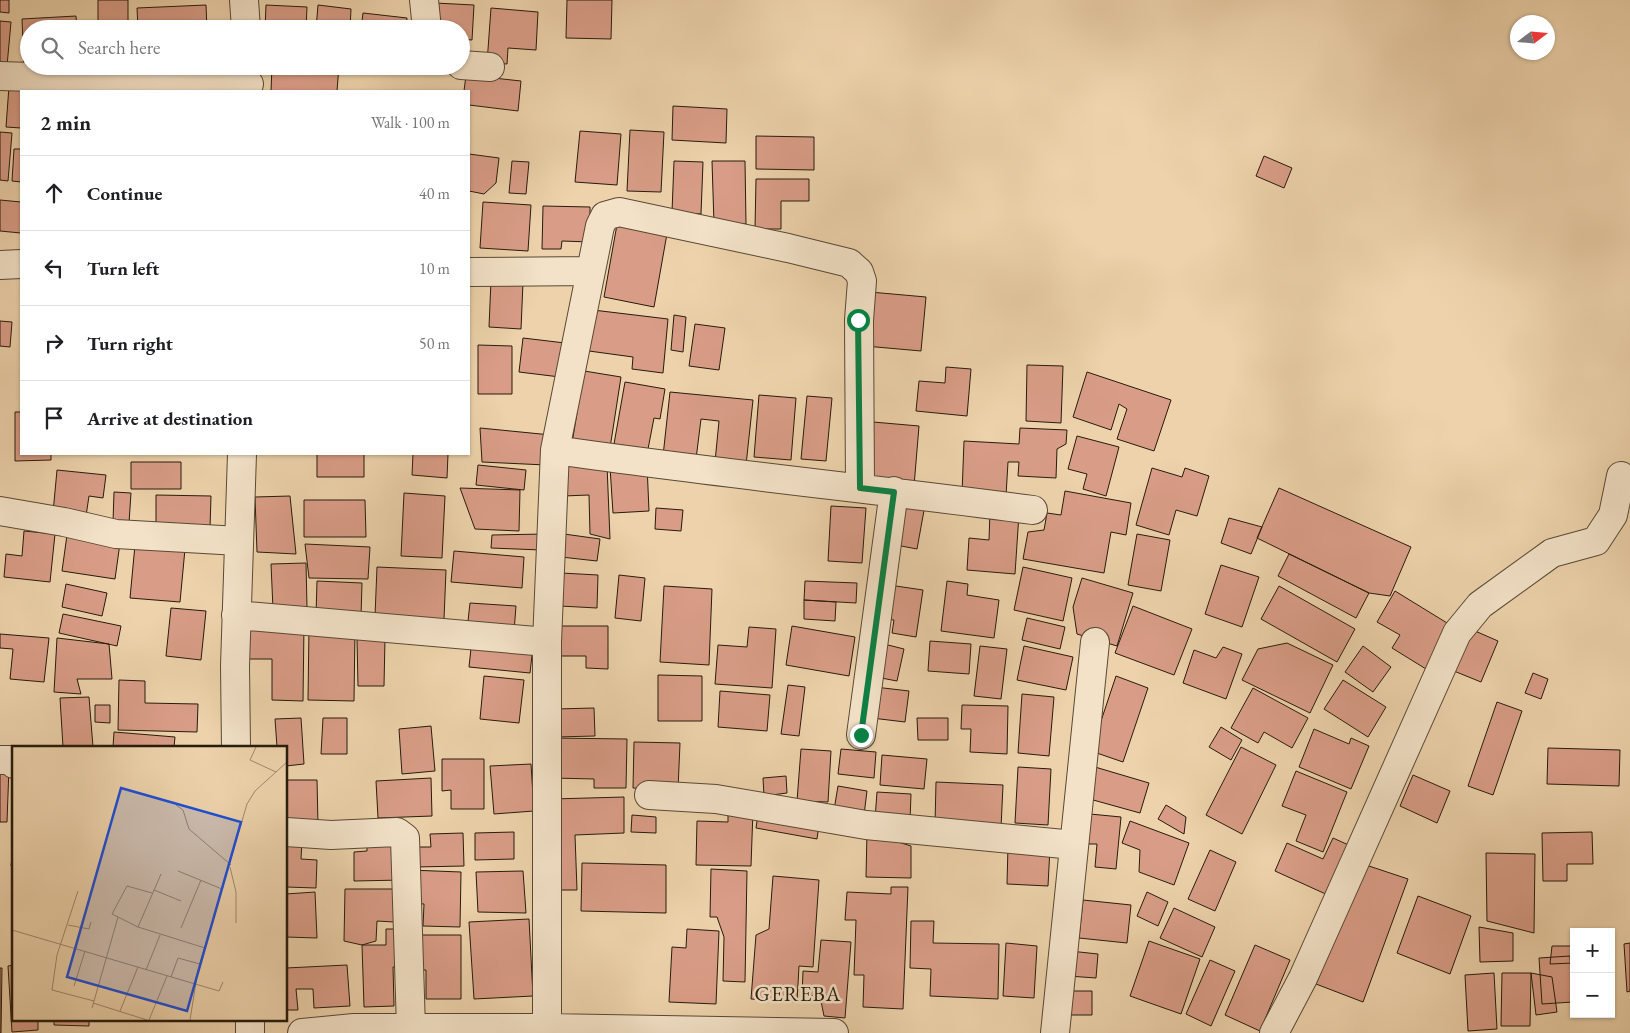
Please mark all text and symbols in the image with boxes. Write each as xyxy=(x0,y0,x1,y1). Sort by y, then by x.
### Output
north arrow xyxy=(1510,15,1555,60)
search box xyxy=(20,20,470,75)
icon: search xyxy=(38,34,66,62)
text: Search here xyxy=(78,35,160,60)
text: 2 min xyxy=(40,109,91,136)
text: Walk · 100 m xyxy=(371,112,450,133)
icon: ahead xyxy=(40,179,68,207)
text: Continue xyxy=(87,181,162,206)
text: 40 m xyxy=(419,183,450,204)
icon: left xyxy=(40,254,68,282)
text: Turn left xyxy=(87,256,159,281)
text: 10 m xyxy=(419,258,450,279)
route start xyxy=(847,309,870,332)
icon: right xyxy=(40,329,68,357)
text: Turn right xyxy=(87,331,173,356)
text: 50 m xyxy=(419,333,450,354)
icon: arrive xyxy=(40,404,68,432)
text: Arrive at destination xyxy=(87,406,253,431)
route end xyxy=(850,724,873,747)
inset map xyxy=(12,746,288,1020)
map controls xyxy=(1570,928,1615,1018)
button: + xyxy=(1570,928,1615,973)
button: − xyxy=(1570,973,1615,1018)
district label: GEREBA xyxy=(755,980,841,1007)

